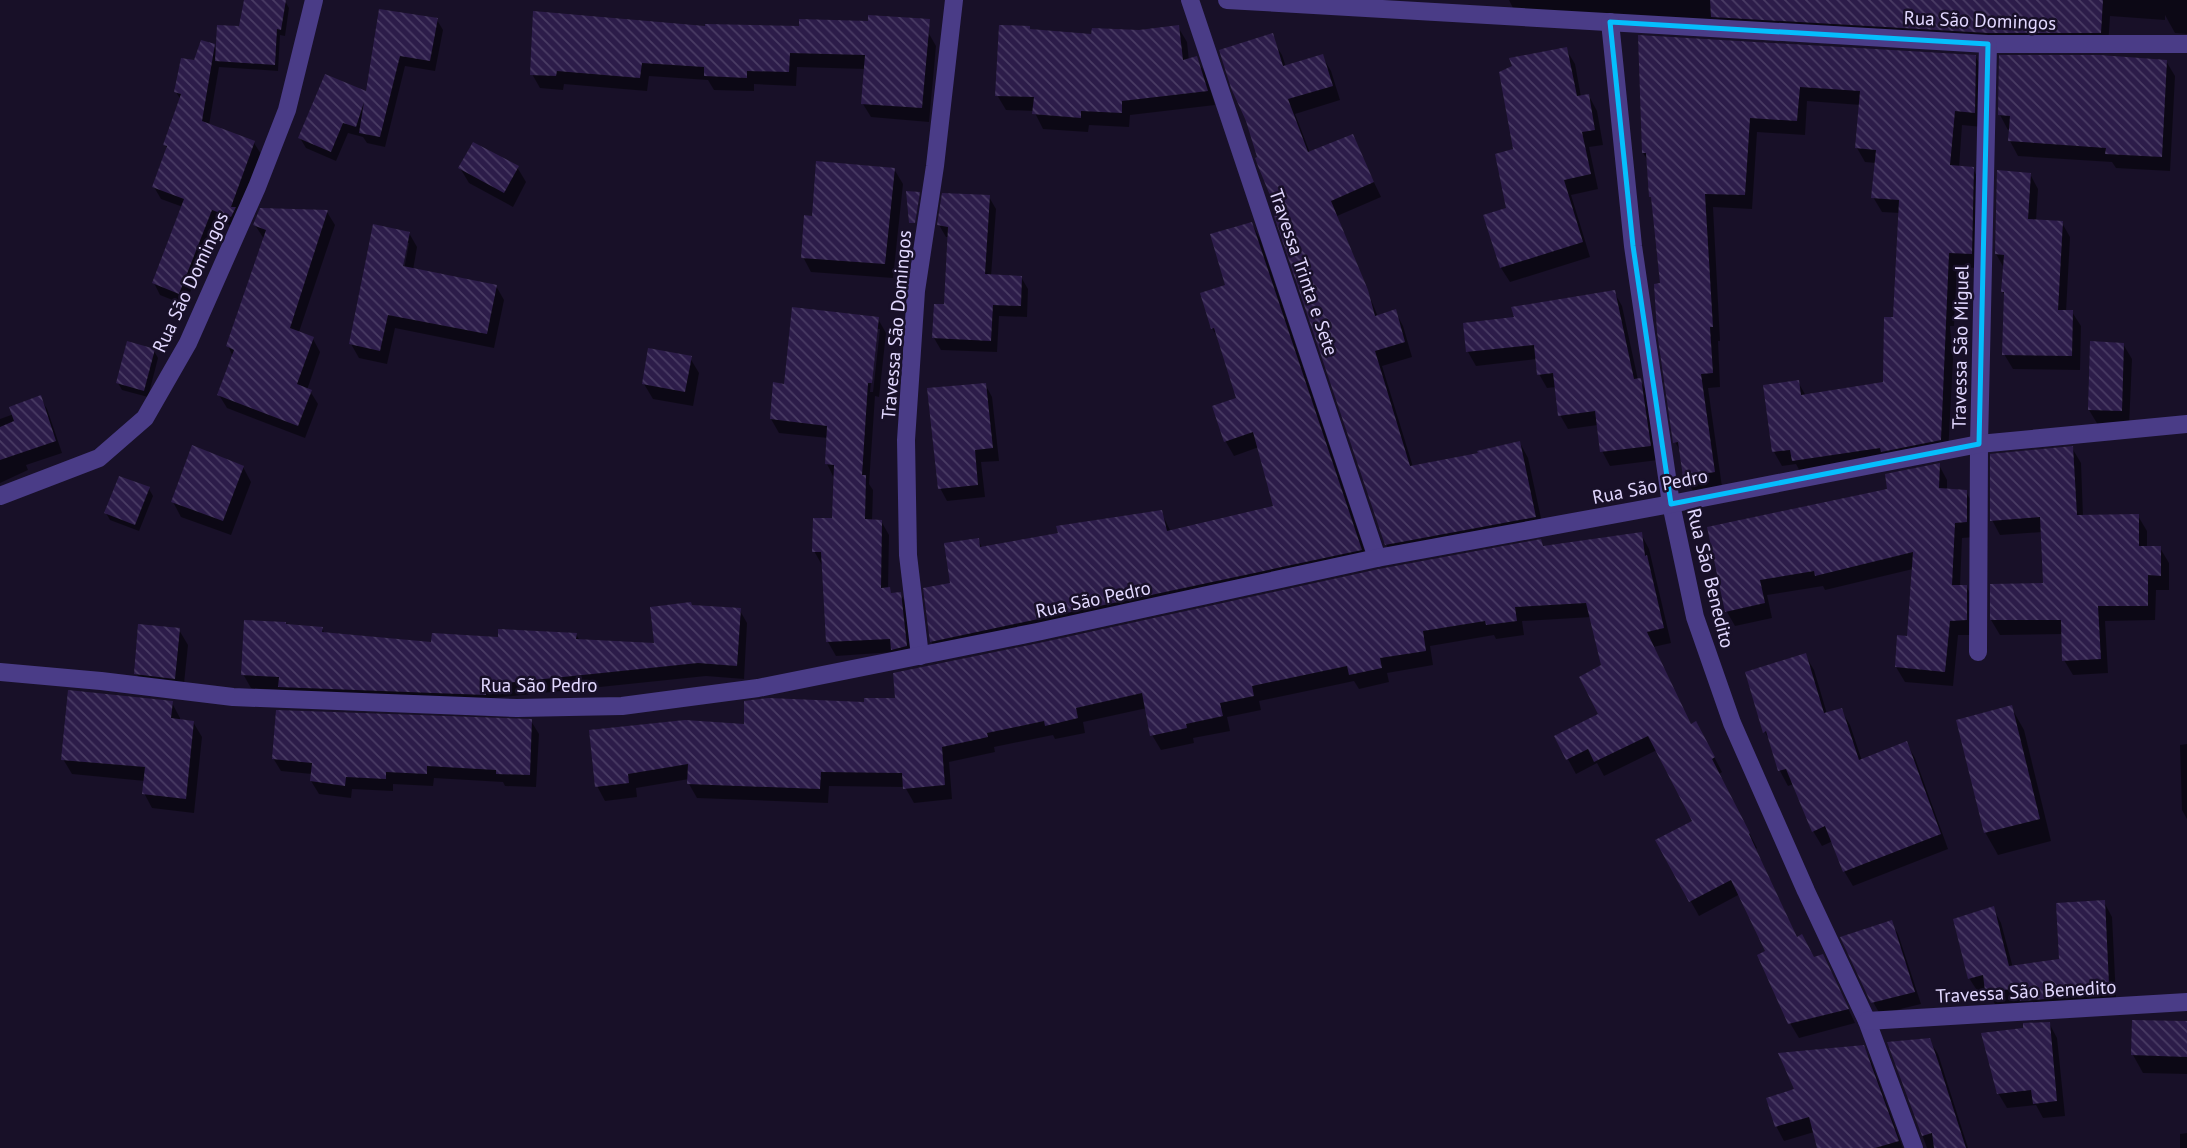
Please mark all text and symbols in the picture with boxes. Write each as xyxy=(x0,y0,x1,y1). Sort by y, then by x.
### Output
street label: Rua São Domingos xyxy=(1903,5,2057,35)
street label: Travessa Trinta e Sete xyxy=(1264,185,1344,359)
street label: Rua São Domingos xyxy=(147,208,233,356)
street label: Travessa São Domingos xyxy=(876,229,916,421)
street label: Travessa São Miguel xyxy=(1947,264,1973,429)
street label: Rua São Pedro xyxy=(1590,463,1710,509)
street label: Rua São Benedito xyxy=(1682,506,1740,650)
street label: Rua São Pedro xyxy=(1033,575,1153,623)
street label: Rua São Pedro xyxy=(480,673,598,697)
street label: Travessa São Benedito xyxy=(1935,974,2117,1008)

